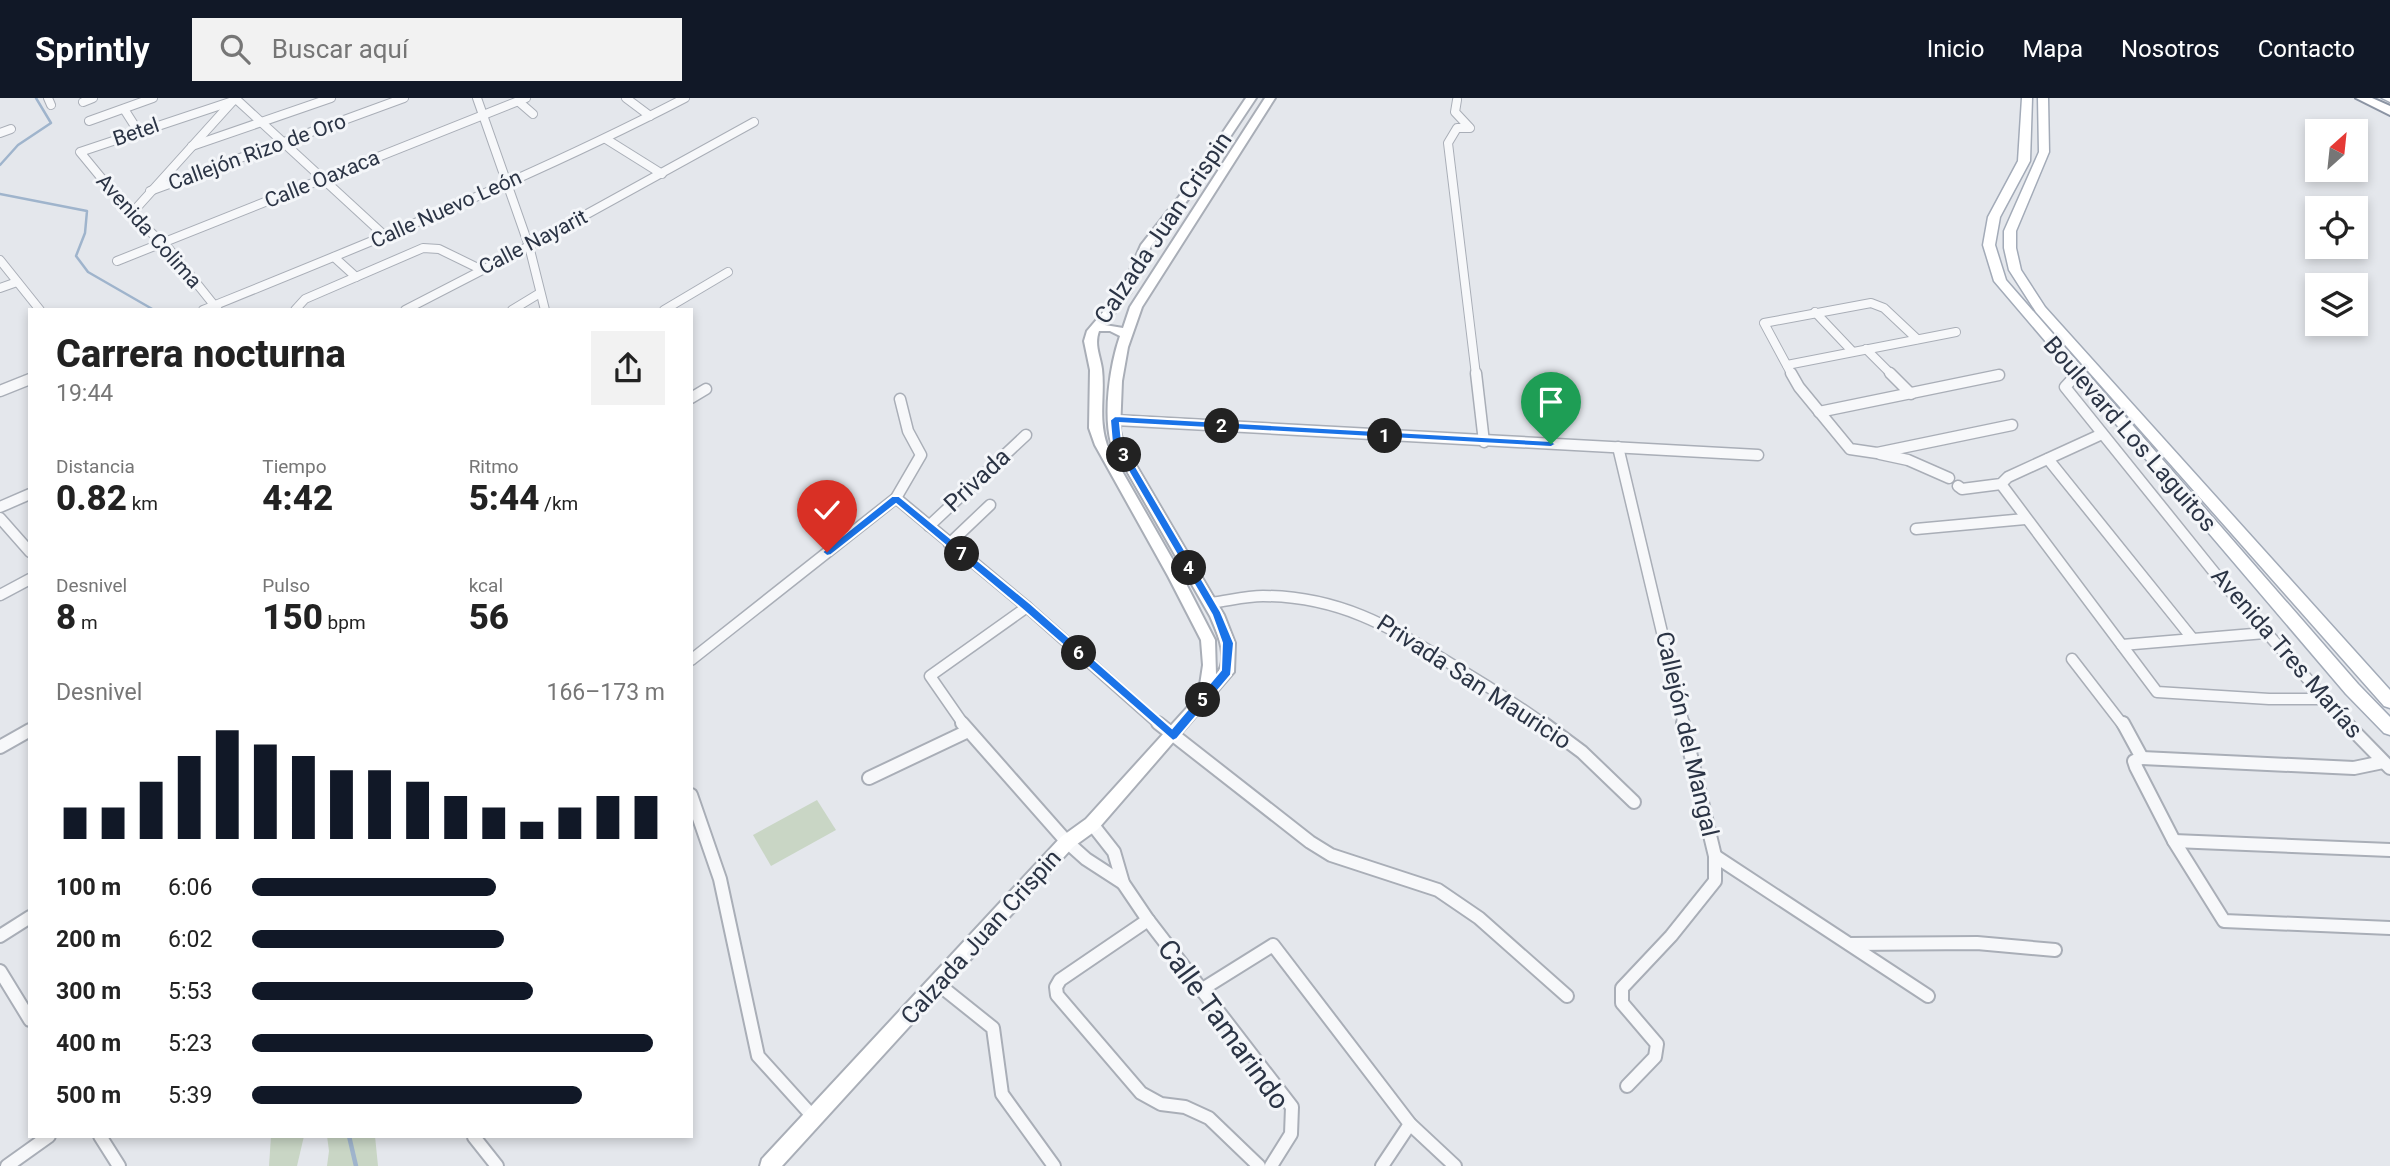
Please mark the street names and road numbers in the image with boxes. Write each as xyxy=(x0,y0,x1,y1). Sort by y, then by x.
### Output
street label: Callejón Rizo de Oro xyxy=(165,109,349,195)
street label: Betel xyxy=(110,113,162,151)
street label: Calzada Juan Crispin xyxy=(1088,127,1238,329)
street label: Calle Oaxaca xyxy=(261,145,383,213)
street label: Calle Nuevo León xyxy=(367,165,525,253)
street label: Avenida Colima xyxy=(91,169,207,293)
street label: Calle Nayarit xyxy=(475,204,591,280)
street label: Boulevard Los Laguitos xyxy=(2038,331,2222,537)
street label: Privada xyxy=(938,442,1016,518)
street label: Avenida Tres Marías xyxy=(2205,562,2369,744)
street label: Privada San Mauricio xyxy=(1372,609,1576,755)
street label: Callejón del Mangal xyxy=(1650,629,1724,839)
street label: Calzada Juan Crispin xyxy=(895,844,1067,1030)
street label: Calle Tamarindo xyxy=(1151,933,1296,1116)

